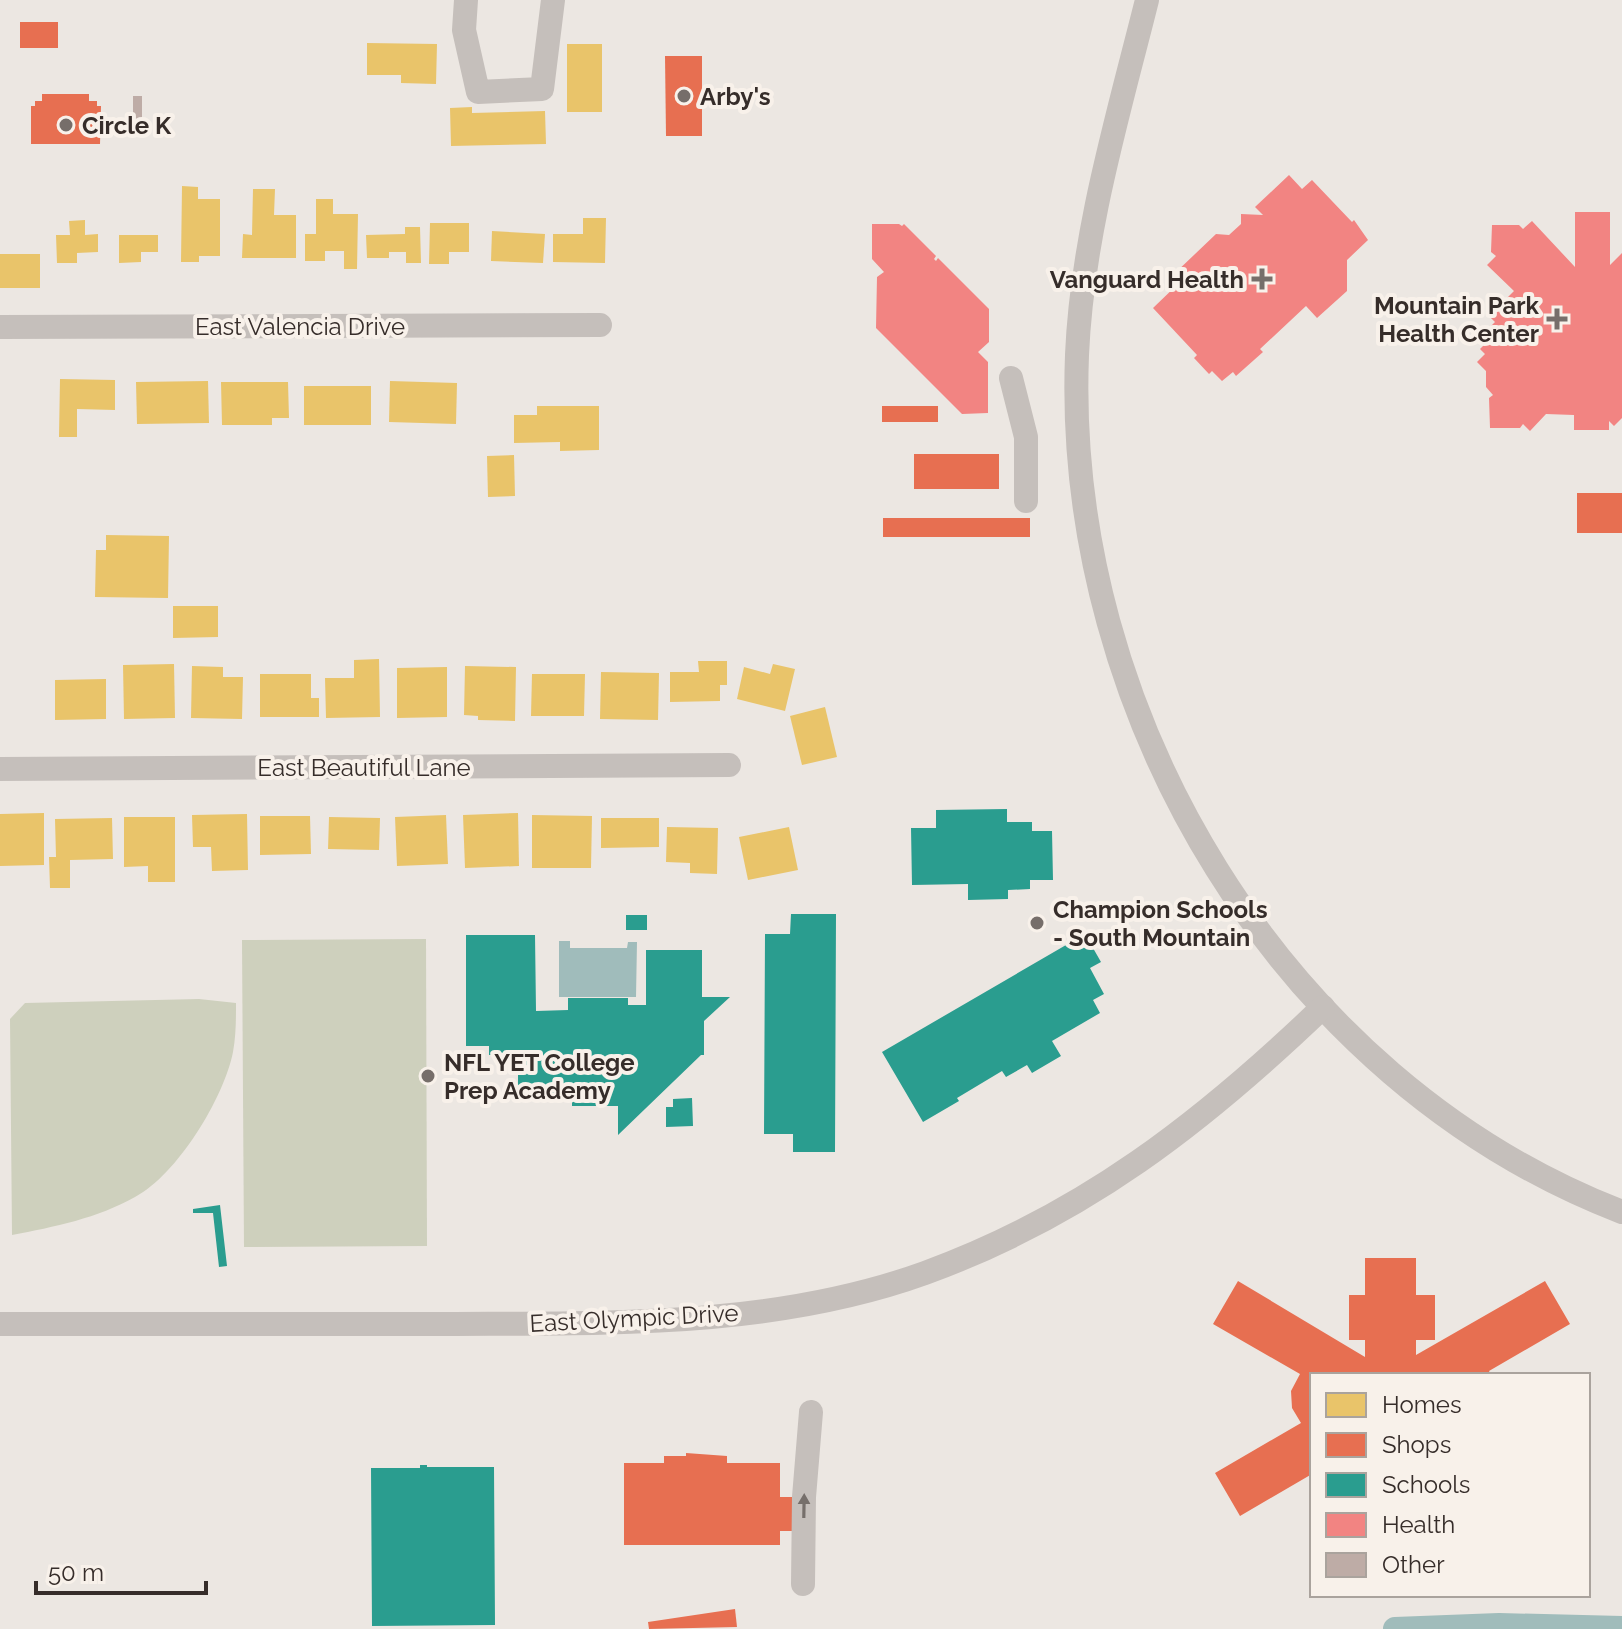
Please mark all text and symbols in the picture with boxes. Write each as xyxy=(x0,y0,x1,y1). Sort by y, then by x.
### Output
place label: Arby's xyxy=(700,82,771,111)
marker: Arby's xyxy=(675,87,693,105)
place label: Circle K xyxy=(82,111,172,140)
marker: Circle K xyxy=(57,116,75,134)
place label: Vanguard Health xyxy=(1050,265,1244,294)
marker: Vanguard Health xyxy=(1251,268,1273,290)
place label: Mountain Park Health Center xyxy=(1374,291,1540,348)
marker: Mountain Park Health Center xyxy=(1546,308,1568,330)
street label: East Valencia Drive xyxy=(195,312,405,341)
street label: East Beautiful Lane xyxy=(257,753,471,782)
place label: Champion Schools - South Mountain xyxy=(1053,895,1268,952)
marker: Champion Schools - South Mountain xyxy=(1028,914,1046,932)
place label: NFL YET College Prep Academy xyxy=(444,1048,635,1105)
marker: NFL YET College Prep Academy xyxy=(419,1067,437,1085)
street label: East Olympic Drive xyxy=(529,1298,739,1338)
legend xyxy=(1310,1373,1590,1597)
text: Homes xyxy=(1382,1390,1462,1419)
text: Shops xyxy=(1382,1430,1451,1459)
text: Schools xyxy=(1382,1470,1470,1499)
one-way arrow xyxy=(798,1493,810,1518)
text: Health xyxy=(1382,1510,1455,1539)
scale bar xyxy=(36,1545,206,1595)
text: Other xyxy=(1382,1550,1445,1579)
text: 50 m xyxy=(48,1558,104,1587)

